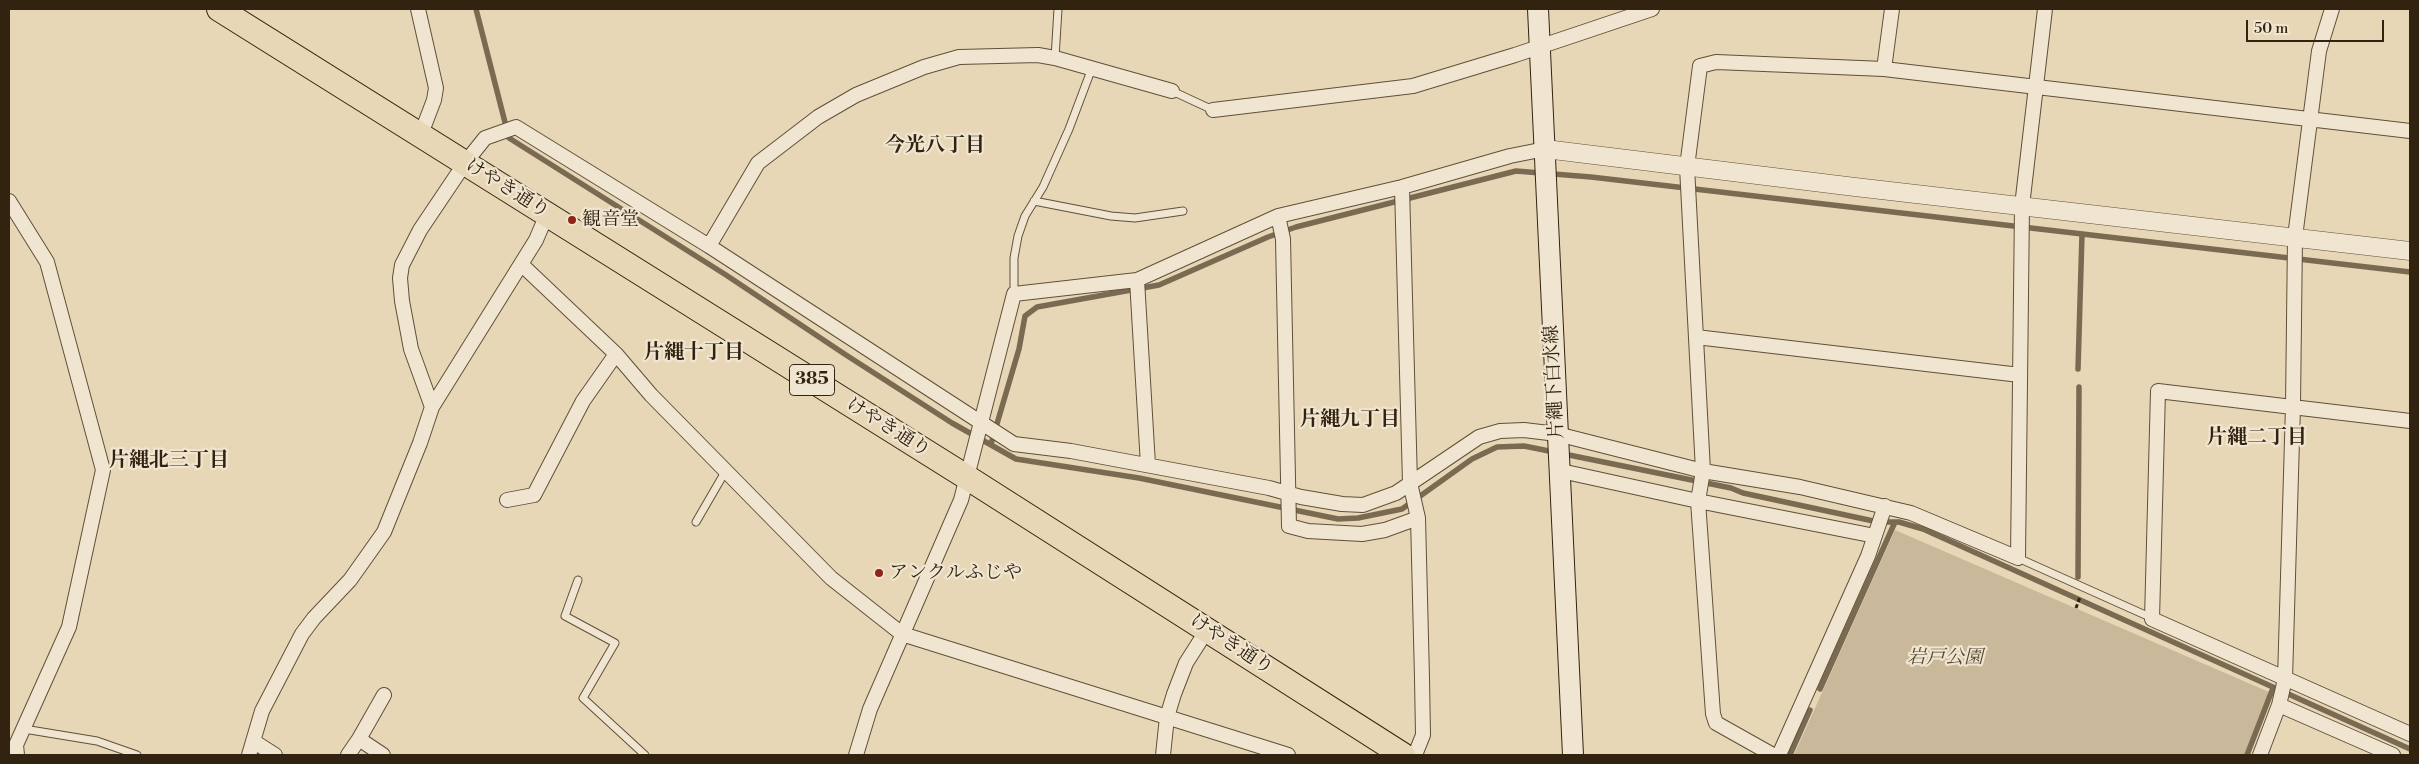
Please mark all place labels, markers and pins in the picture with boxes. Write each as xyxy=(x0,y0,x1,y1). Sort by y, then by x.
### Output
place label: 観音堂 xyxy=(582,209,639,231)
marker: 観音堂 xyxy=(566,214,578,226)
place label: アンクルふじや xyxy=(889,562,1022,584)
marker: アンクルふじや xyxy=(873,567,885,579)

